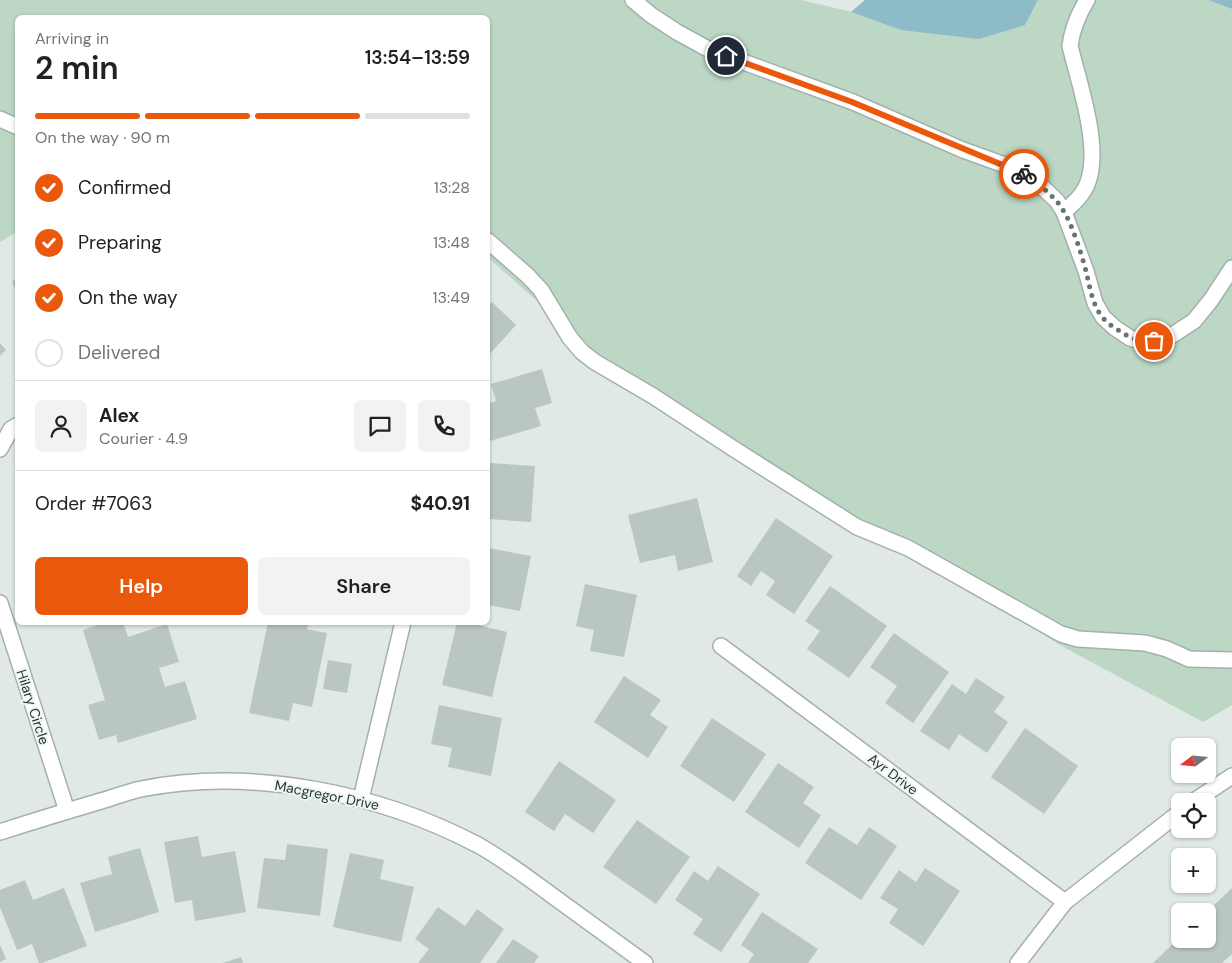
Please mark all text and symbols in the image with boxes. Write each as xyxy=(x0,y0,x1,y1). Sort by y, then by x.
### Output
text: Arriving in xyxy=(35,28,109,49)
pin xyxy=(705,35,747,77)
icon: home xyxy=(712,42,740,70)
text: 13:54–13:59 xyxy=(365,45,470,70)
text: 2 min xyxy=(35,47,119,89)
text: On the way · 90 m xyxy=(35,127,170,148)
courier xyxy=(999,149,1049,199)
icon: bike xyxy=(1010,160,1038,188)
icon: check xyxy=(35,174,63,202)
text: Confirmed xyxy=(78,175,171,200)
text: 13:28 xyxy=(434,177,470,198)
icon: check xyxy=(35,229,63,257)
text: Preparing xyxy=(78,230,162,255)
text: 13:48 xyxy=(433,232,470,253)
icon: check xyxy=(35,284,63,312)
text: On the way xyxy=(78,285,178,310)
text: 13:49 xyxy=(433,287,470,308)
pin xyxy=(1133,320,1175,362)
icon: bag xyxy=(1140,327,1168,355)
text: Delivered xyxy=(78,340,160,365)
button: person xyxy=(35,400,87,452)
button: chat xyxy=(354,400,406,452)
button: phone xyxy=(418,400,470,452)
text: Alex xyxy=(99,403,139,428)
text: Courier · 4.9 xyxy=(99,428,188,449)
text: Order #7063 xyxy=(35,491,152,516)
text: $40.91 xyxy=(410,491,470,516)
button: Help xyxy=(35,557,248,615)
button: Share xyxy=(258,557,470,615)
street label: Hilary Circle xyxy=(12,667,54,747)
north arrow xyxy=(1171,738,1216,782)
map controls xyxy=(1171,738,1216,948)
street label: Ayr Drive xyxy=(864,749,922,799)
street label: Macgregor Drive xyxy=(273,776,381,814)
button: locate xyxy=(1171,793,1216,838)
button: + xyxy=(1171,848,1216,893)
button: − xyxy=(1171,903,1216,948)

